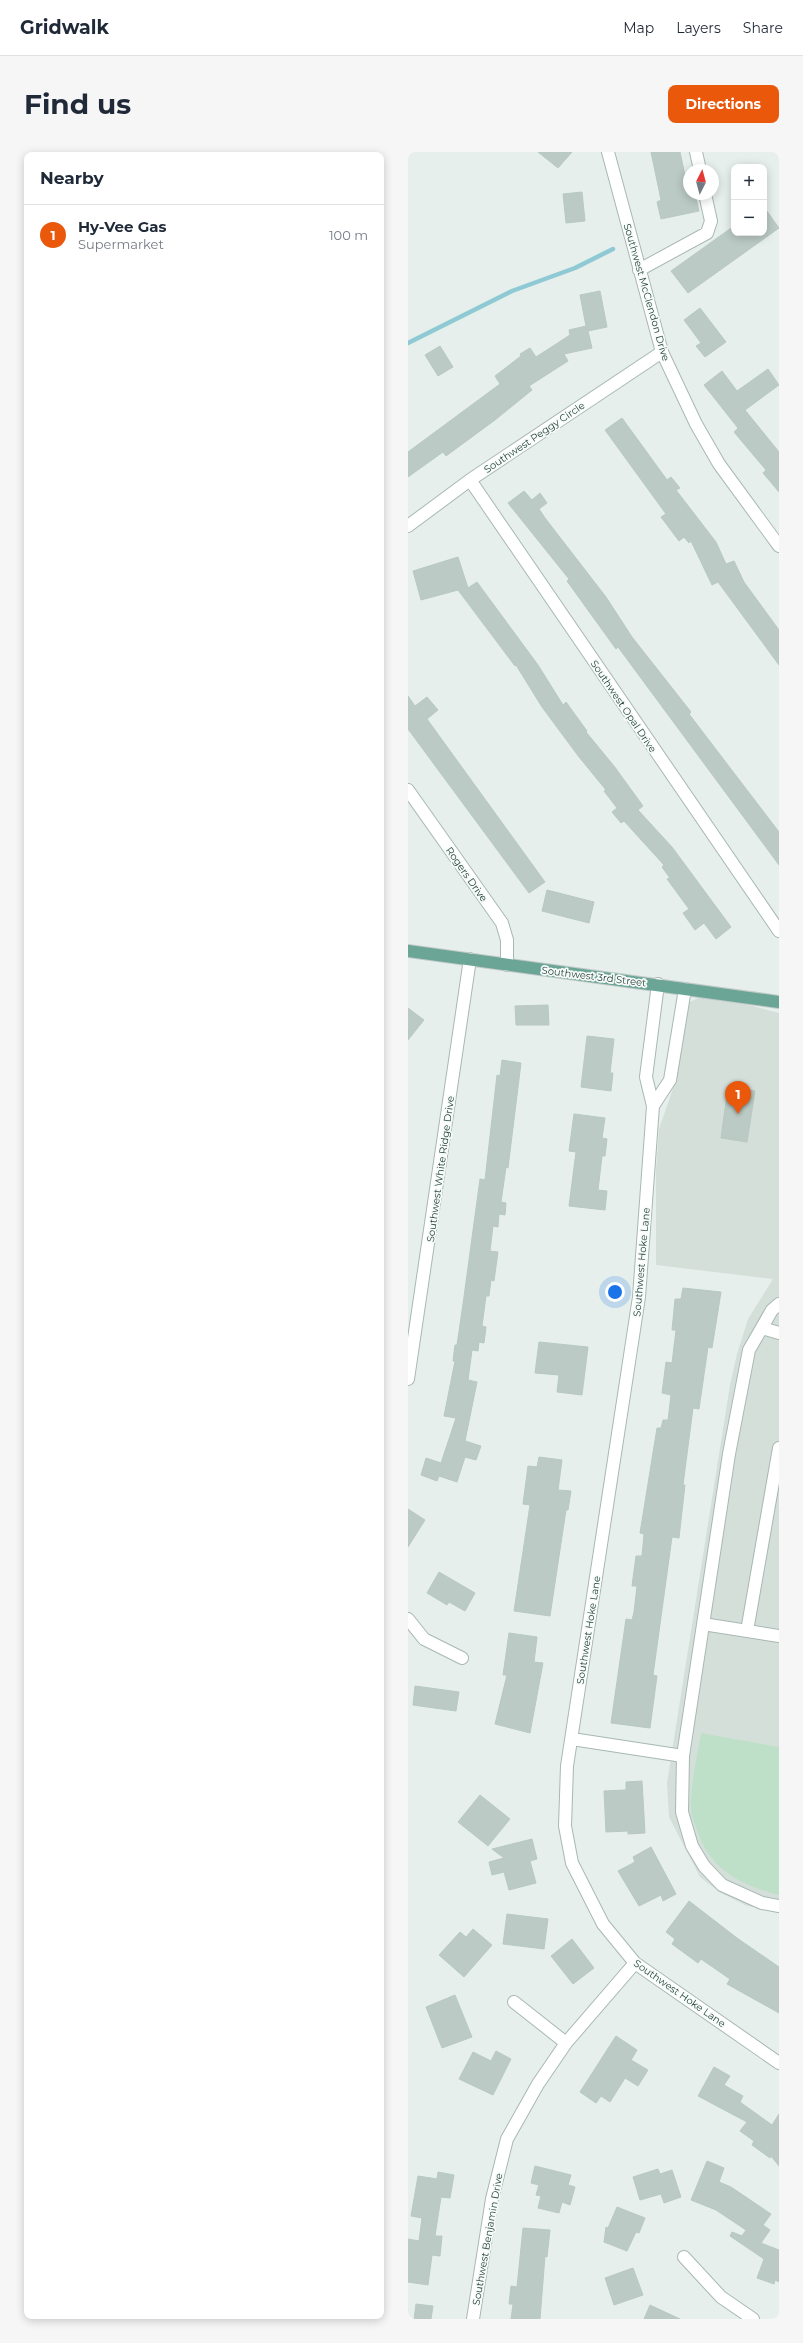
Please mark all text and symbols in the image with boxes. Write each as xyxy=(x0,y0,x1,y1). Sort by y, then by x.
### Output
text: Gridwalk xyxy=(20,16,109,39)
text: Map xyxy=(623,19,654,37)
text: Layers xyxy=(676,19,721,37)
text: Share xyxy=(743,19,783,37)
button: Directions xyxy=(668,85,779,123)
text: Find us xyxy=(24,87,131,121)
north arrow xyxy=(683,164,719,200)
map controls xyxy=(731,164,767,236)
button: + xyxy=(731,164,767,200)
text: Nearby xyxy=(40,168,104,188)
button: − xyxy=(731,200,767,236)
text: Hy-Vee Gas xyxy=(78,217,167,236)
street label: Southwest McClendon Drive xyxy=(621,222,672,362)
text: 1 xyxy=(50,227,56,243)
text: 100 m xyxy=(329,227,368,243)
text: Supermarket xyxy=(78,236,164,252)
street label: Southwest Peggy Circle xyxy=(481,399,587,476)
street label: Southwest Opal Drive xyxy=(588,658,659,755)
street label: Rogers Drive xyxy=(443,844,490,904)
street label: Southwest 3rd Street xyxy=(541,964,647,989)
pin: 1 xyxy=(725,1081,751,1114)
street label: Southwest White Ridge Drive xyxy=(424,1095,457,1243)
street label: Southwest Hoke Lane xyxy=(630,1207,653,1317)
your location xyxy=(605,1282,625,1302)
street label: Southwest Hoke Lane xyxy=(574,1575,603,1685)
street label: Southwest Hoke Lane xyxy=(631,1957,728,2030)
street label: Southwest Benjamin Drive xyxy=(469,2172,506,2306)

